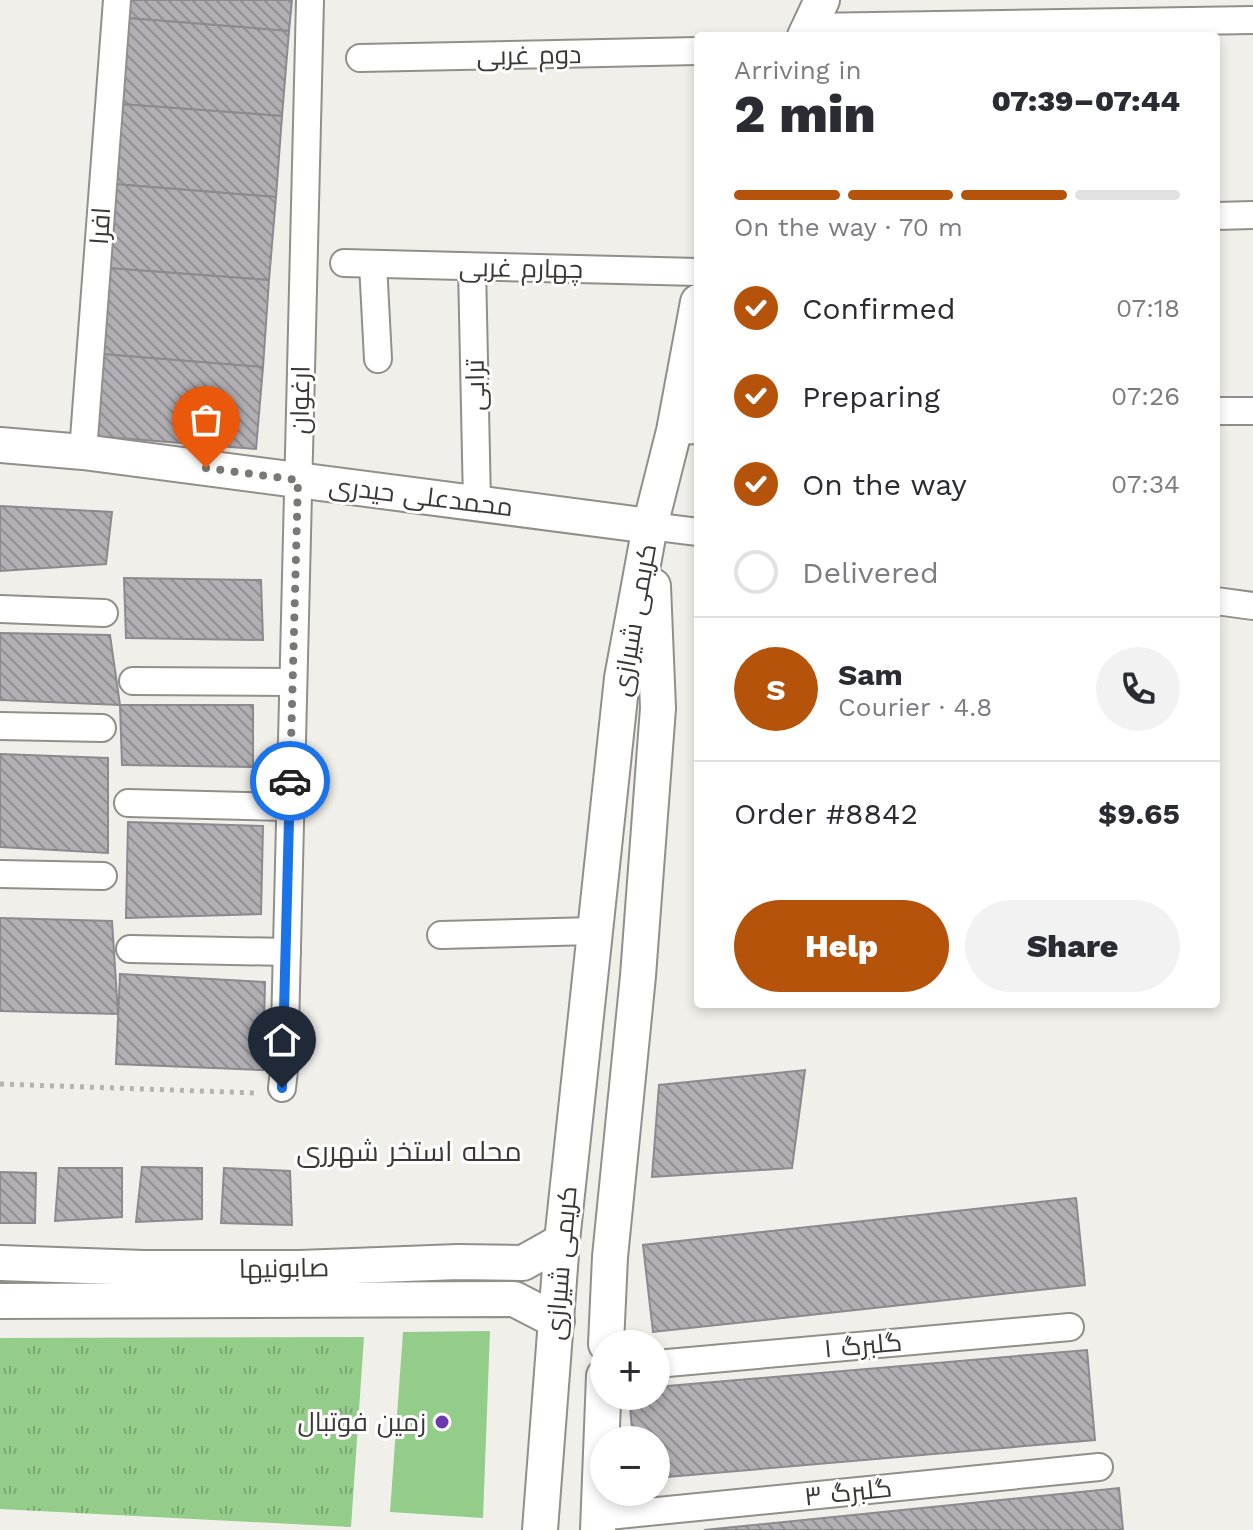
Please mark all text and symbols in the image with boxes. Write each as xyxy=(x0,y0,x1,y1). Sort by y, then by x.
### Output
street label: دوم غربی xyxy=(476,39,582,74)
text: Arriving in xyxy=(734,55,862,85)
text: 07:39–07:44 xyxy=(991,83,1180,118)
text: 2 min xyxy=(734,84,876,145)
street label: افرا xyxy=(84,206,116,246)
text: On the way · 70 m xyxy=(734,212,963,242)
street label: چهارم غربی xyxy=(459,252,583,287)
icon: check xyxy=(734,286,778,330)
text: Confirmed xyxy=(802,291,956,326)
text: 07:18 xyxy=(1116,293,1180,323)
street label: ترابی xyxy=(460,359,491,411)
street label: ارغوان xyxy=(284,365,316,435)
icon: check xyxy=(734,374,778,418)
text: Preparing xyxy=(802,379,940,414)
text: 07:26 xyxy=(1111,381,1180,411)
pin xyxy=(172,386,240,468)
icon: bag xyxy=(184,398,228,442)
icon: check xyxy=(734,462,778,506)
text: On the way xyxy=(802,467,967,502)
text: 07:34 xyxy=(1111,469,1180,499)
street label: محمدعلی حیدری xyxy=(327,470,515,523)
street label: کریمی شیرازی xyxy=(606,541,663,699)
text: Delivered xyxy=(802,555,939,590)
button: phone xyxy=(1096,647,1180,731)
text: Sam xyxy=(838,657,903,692)
text: S xyxy=(766,672,786,707)
text: Courier · 4.8 xyxy=(838,692,992,722)
courier xyxy=(250,741,330,821)
icon: car xyxy=(268,759,312,803)
text: Order #8842 xyxy=(734,796,918,831)
text: $9.65 xyxy=(1098,796,1180,831)
button: Help xyxy=(734,900,949,992)
button: Share xyxy=(965,900,1180,992)
pin xyxy=(248,1006,316,1088)
icon: home xyxy=(260,1018,304,1062)
district label: محله استخر شهرری xyxy=(296,1135,522,1168)
street label: کریمی شیرازی xyxy=(539,1185,584,1341)
street label: صابونیها xyxy=(239,1252,329,1285)
street label: گلبرگ ۱ xyxy=(823,1327,903,1363)
map controls xyxy=(590,1330,670,1506)
button: + xyxy=(590,1330,670,1410)
place label: زمین فوتبال xyxy=(297,1407,426,1438)
marker: زمین فوتبال xyxy=(433,1413,451,1431)
button: − xyxy=(590,1426,670,1506)
street label: گلبرگ ۳ xyxy=(803,1472,893,1512)

